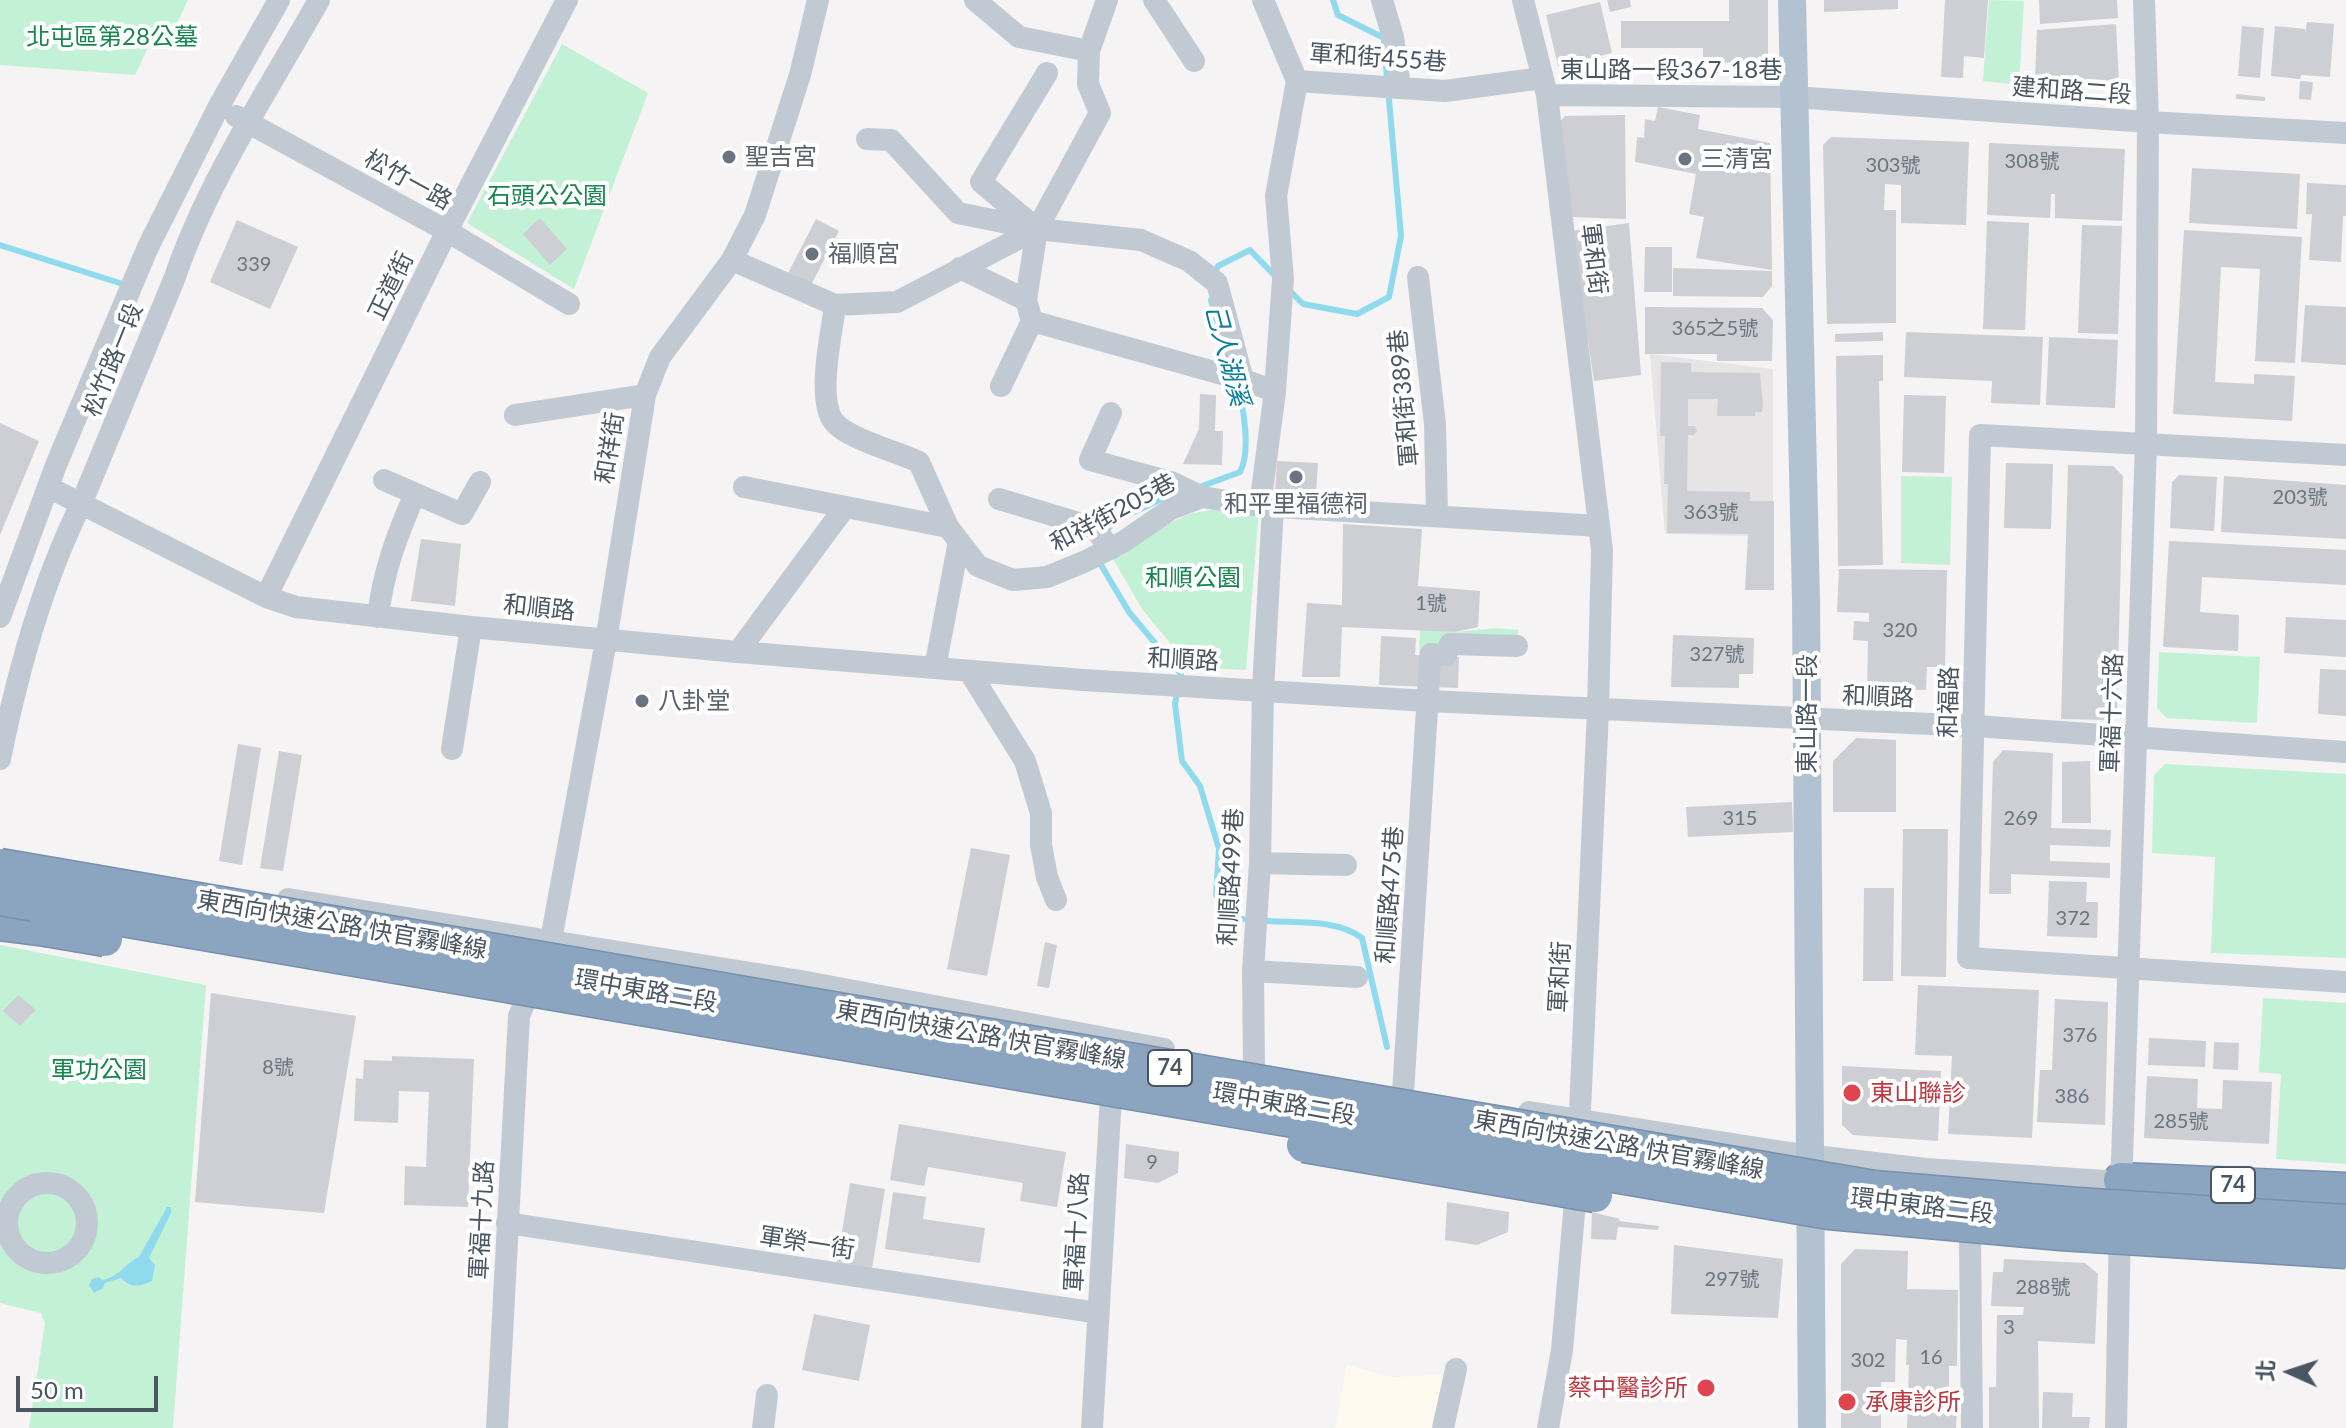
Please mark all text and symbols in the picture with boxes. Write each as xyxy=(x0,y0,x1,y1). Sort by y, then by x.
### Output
park label: 北屯區第28公墓 xyxy=(26,23,198,51)
street label: 軍和街455巷 xyxy=(1308,39,1448,77)
street label: 東山路一段367-18巷 xyxy=(1560,56,1782,84)
street label: 建和路二段 xyxy=(2011,72,2133,110)
place label: 聖吉宮 xyxy=(745,143,817,171)
street label: 松竹一路 xyxy=(359,144,457,216)
place label: 三清宮 xyxy=(1701,145,1773,173)
marker: 聖吉宮 xyxy=(720,148,738,166)
marker: 三清宮 xyxy=(1676,150,1694,168)
house number: 308號 xyxy=(2005,150,2059,174)
house number: 303號 xyxy=(1866,154,1920,178)
park label: 石頭公公園 xyxy=(487,182,607,210)
street label: 軍和街 xyxy=(1575,222,1613,296)
place label: 福順宮 xyxy=(828,240,900,268)
marker: 福順宮 xyxy=(803,245,821,263)
street label: 正道街 xyxy=(362,247,420,325)
house number: 339 xyxy=(237,253,271,277)
street label: 松竹路一段 xyxy=(77,299,149,421)
water label: 己人湖溪 xyxy=(1198,301,1256,409)
house number: 365之5號 xyxy=(1672,317,1758,341)
street label: 軍和街389巷 xyxy=(1384,328,1424,468)
street label: 和祥街 xyxy=(590,410,630,486)
street label: 和祥街205巷 xyxy=(1045,468,1181,558)
marker: 和平里福德祠 xyxy=(1287,468,1305,486)
house number: 203號 xyxy=(2273,486,2327,510)
place label: 和平里福德祠 xyxy=(1224,490,1368,518)
house number: 363號 xyxy=(1684,501,1738,525)
park label: 和順公園 xyxy=(1145,564,1241,592)
street label: 和順路 xyxy=(502,590,576,626)
house number: 1號 xyxy=(1415,592,1447,616)
house number: 320 xyxy=(1883,619,1917,643)
house number: 327號 xyxy=(1690,643,1744,667)
street label: 和順路 xyxy=(1146,644,1220,676)
street label: 軍福十六路 xyxy=(2096,653,2128,773)
street label: 東山路一段 xyxy=(1793,654,1821,774)
street label: 和福路 xyxy=(1934,666,1964,738)
street label: 和順路 xyxy=(1842,681,1914,713)
place label: 八卦堂 xyxy=(658,687,730,715)
marker: 八卦堂 xyxy=(633,692,651,710)
street label: 和順路499巷 xyxy=(1213,807,1249,947)
house number: 315 xyxy=(1723,807,1757,831)
house number: 269 xyxy=(2004,807,2038,831)
street label: 和順路475巷 xyxy=(1371,825,1409,965)
street label: 東西向快速公路 快官霧峰線 xyxy=(195,885,489,965)
house number: 372 xyxy=(2056,907,2090,931)
street label: 軍和街 xyxy=(1544,940,1576,1014)
street label: 環中東路二段 xyxy=(573,964,719,1018)
street label: 東西向快速公路 快官霧峰線 xyxy=(834,995,1128,1075)
house number: 376 xyxy=(2063,1024,2097,1048)
road number: 74 xyxy=(1148,1050,1192,1086)
park label: 軍功公園 xyxy=(51,1056,147,1084)
house number: 8號 xyxy=(262,1056,294,1080)
street label: 環中東路二段 xyxy=(1211,1077,1357,1131)
place label: 東山聯診 xyxy=(1870,1079,1966,1107)
marker: 東山聯診 xyxy=(1841,1082,1863,1104)
house number: 386 xyxy=(2055,1085,2089,1109)
street label: 東西向快速公路 快官霧峰線 xyxy=(1472,1105,1766,1185)
house number: 285號 xyxy=(2154,1110,2208,1134)
house number: 9 xyxy=(1146,1151,1158,1175)
street label: 軍福十九路 xyxy=(464,1159,500,1281)
road number: 74 xyxy=(2211,1167,2255,1203)
street label: 軍福十八路 xyxy=(1059,1171,1095,1293)
street label: 環中東路二段 xyxy=(1849,1183,1995,1229)
street label: 軍榮一街 xyxy=(757,1221,857,1265)
house number: 297號 xyxy=(1705,1268,1759,1292)
house number: 288號 xyxy=(2016,1276,2070,1300)
house number: 3 xyxy=(2003,1316,2015,1340)
north arrow xyxy=(2250,1332,2330,1412)
house number: 16 xyxy=(1919,1346,1943,1370)
house number: 302 xyxy=(1851,1349,1885,1373)
text: 北 xyxy=(2251,1359,2280,1382)
scale bar xyxy=(20,1360,162,1410)
place label: 蔡中醫診所 xyxy=(1568,1374,1688,1402)
text: 50 m xyxy=(30,1375,84,1404)
marker: 蔡中醫診所 xyxy=(1695,1377,1717,1399)
place label: 承康診所 xyxy=(1865,1388,1961,1416)
marker: 承康診所 xyxy=(1836,1391,1858,1413)

